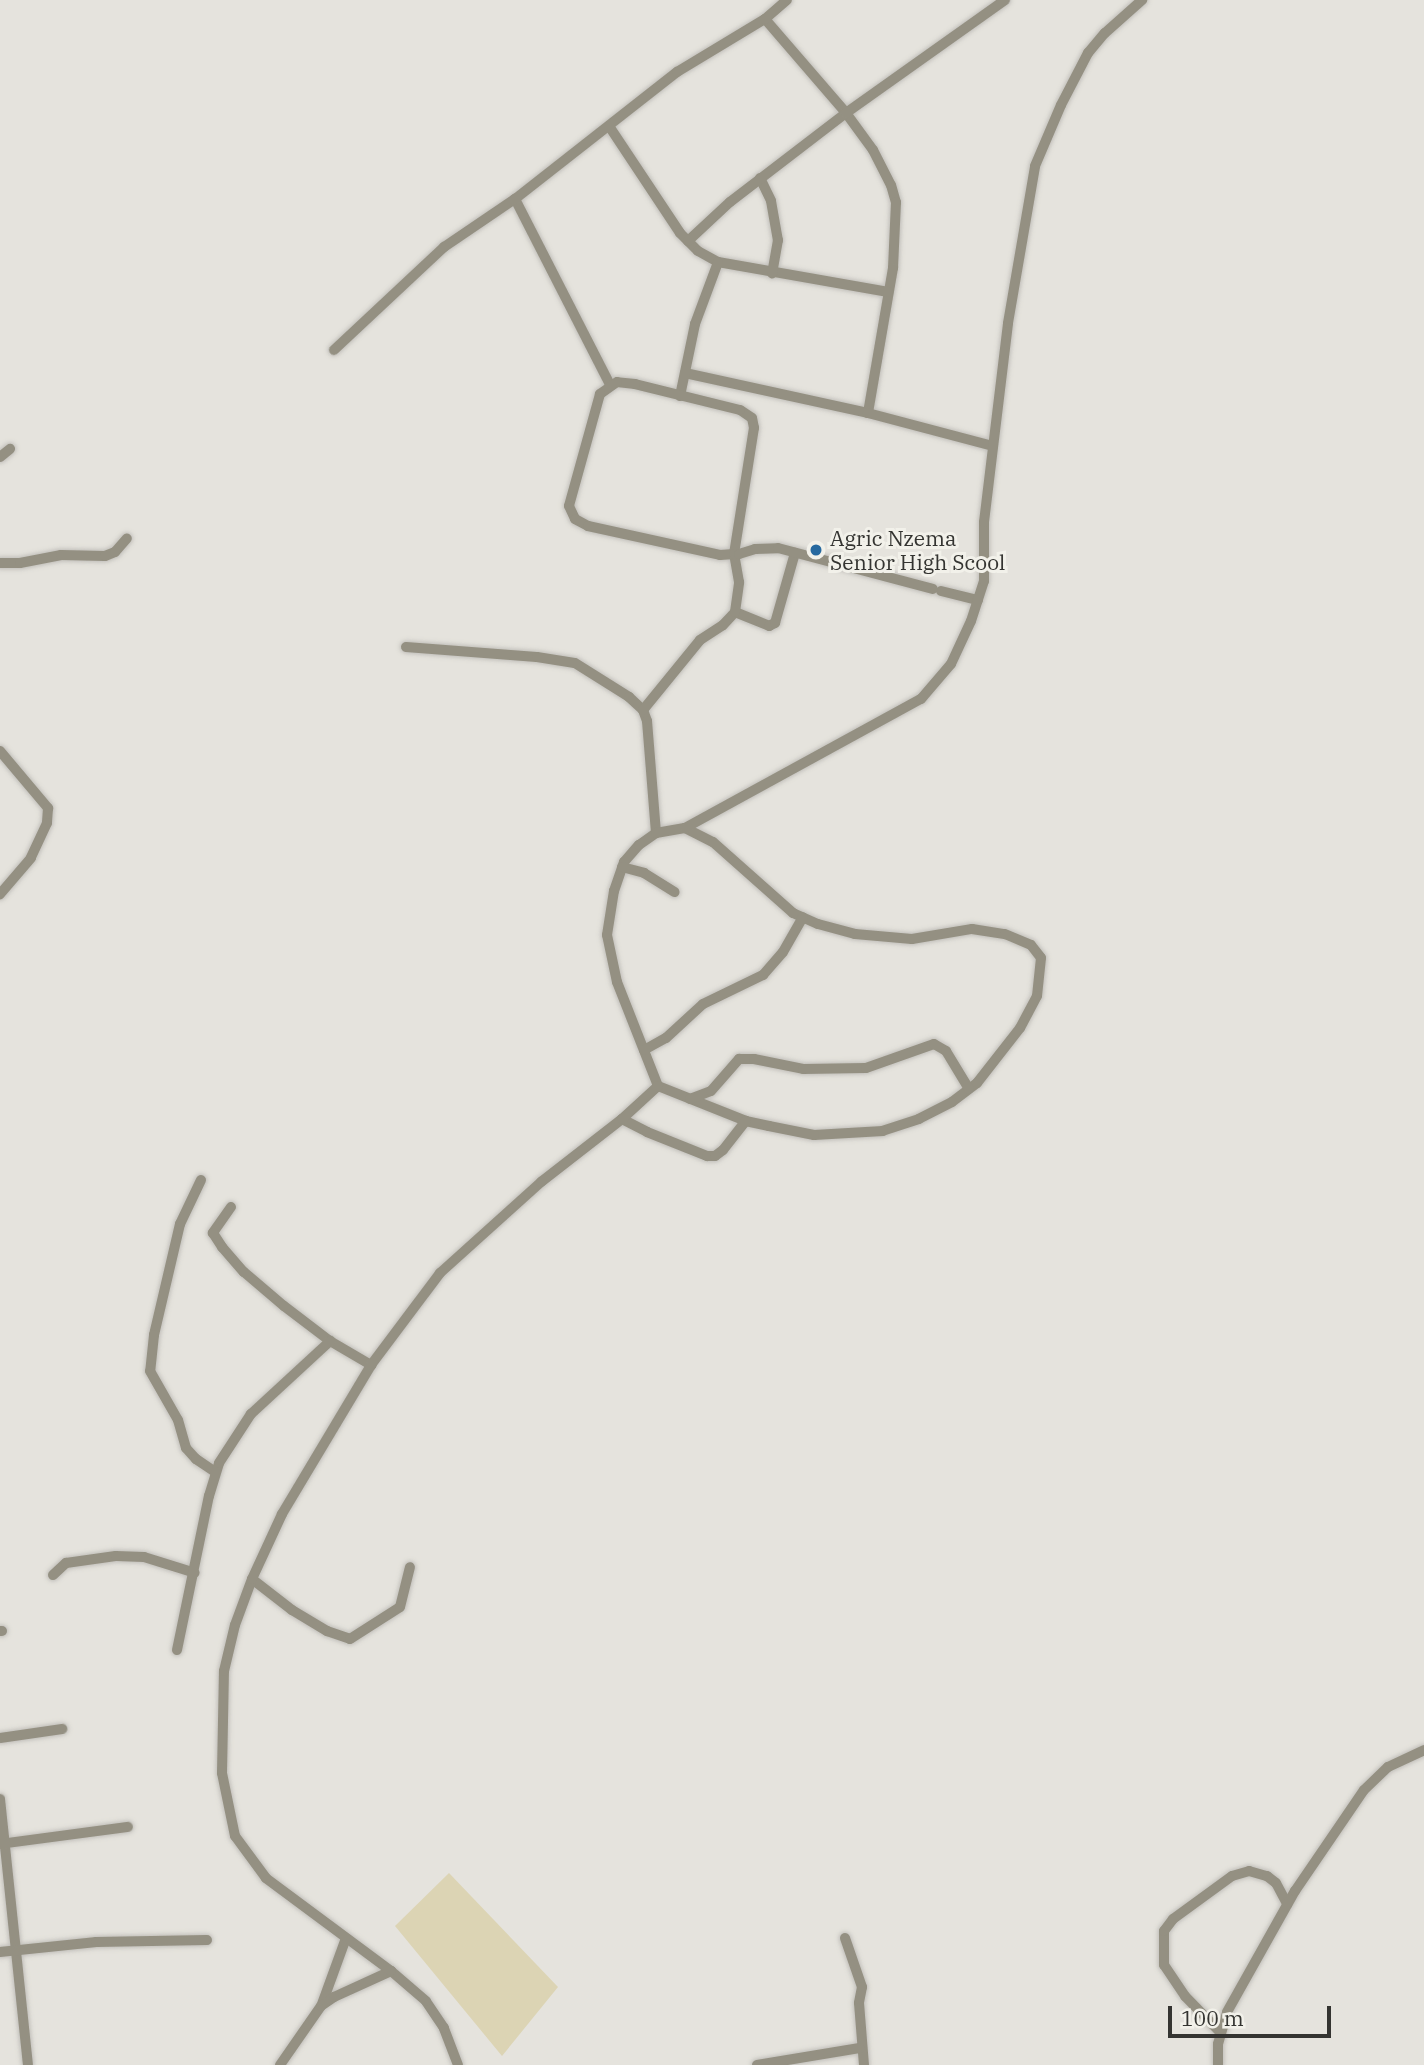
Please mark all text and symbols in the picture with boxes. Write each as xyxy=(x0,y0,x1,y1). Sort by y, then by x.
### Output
place label: Agric Nzema Senior High Scool xyxy=(830,525,1005,575)
marker: Agric Nzema Senior High Scool xyxy=(808,542,824,558)
scale bar xyxy=(1172,1992,1335,2036)
text: 100 m xyxy=(1181,2004,1244,2032)

